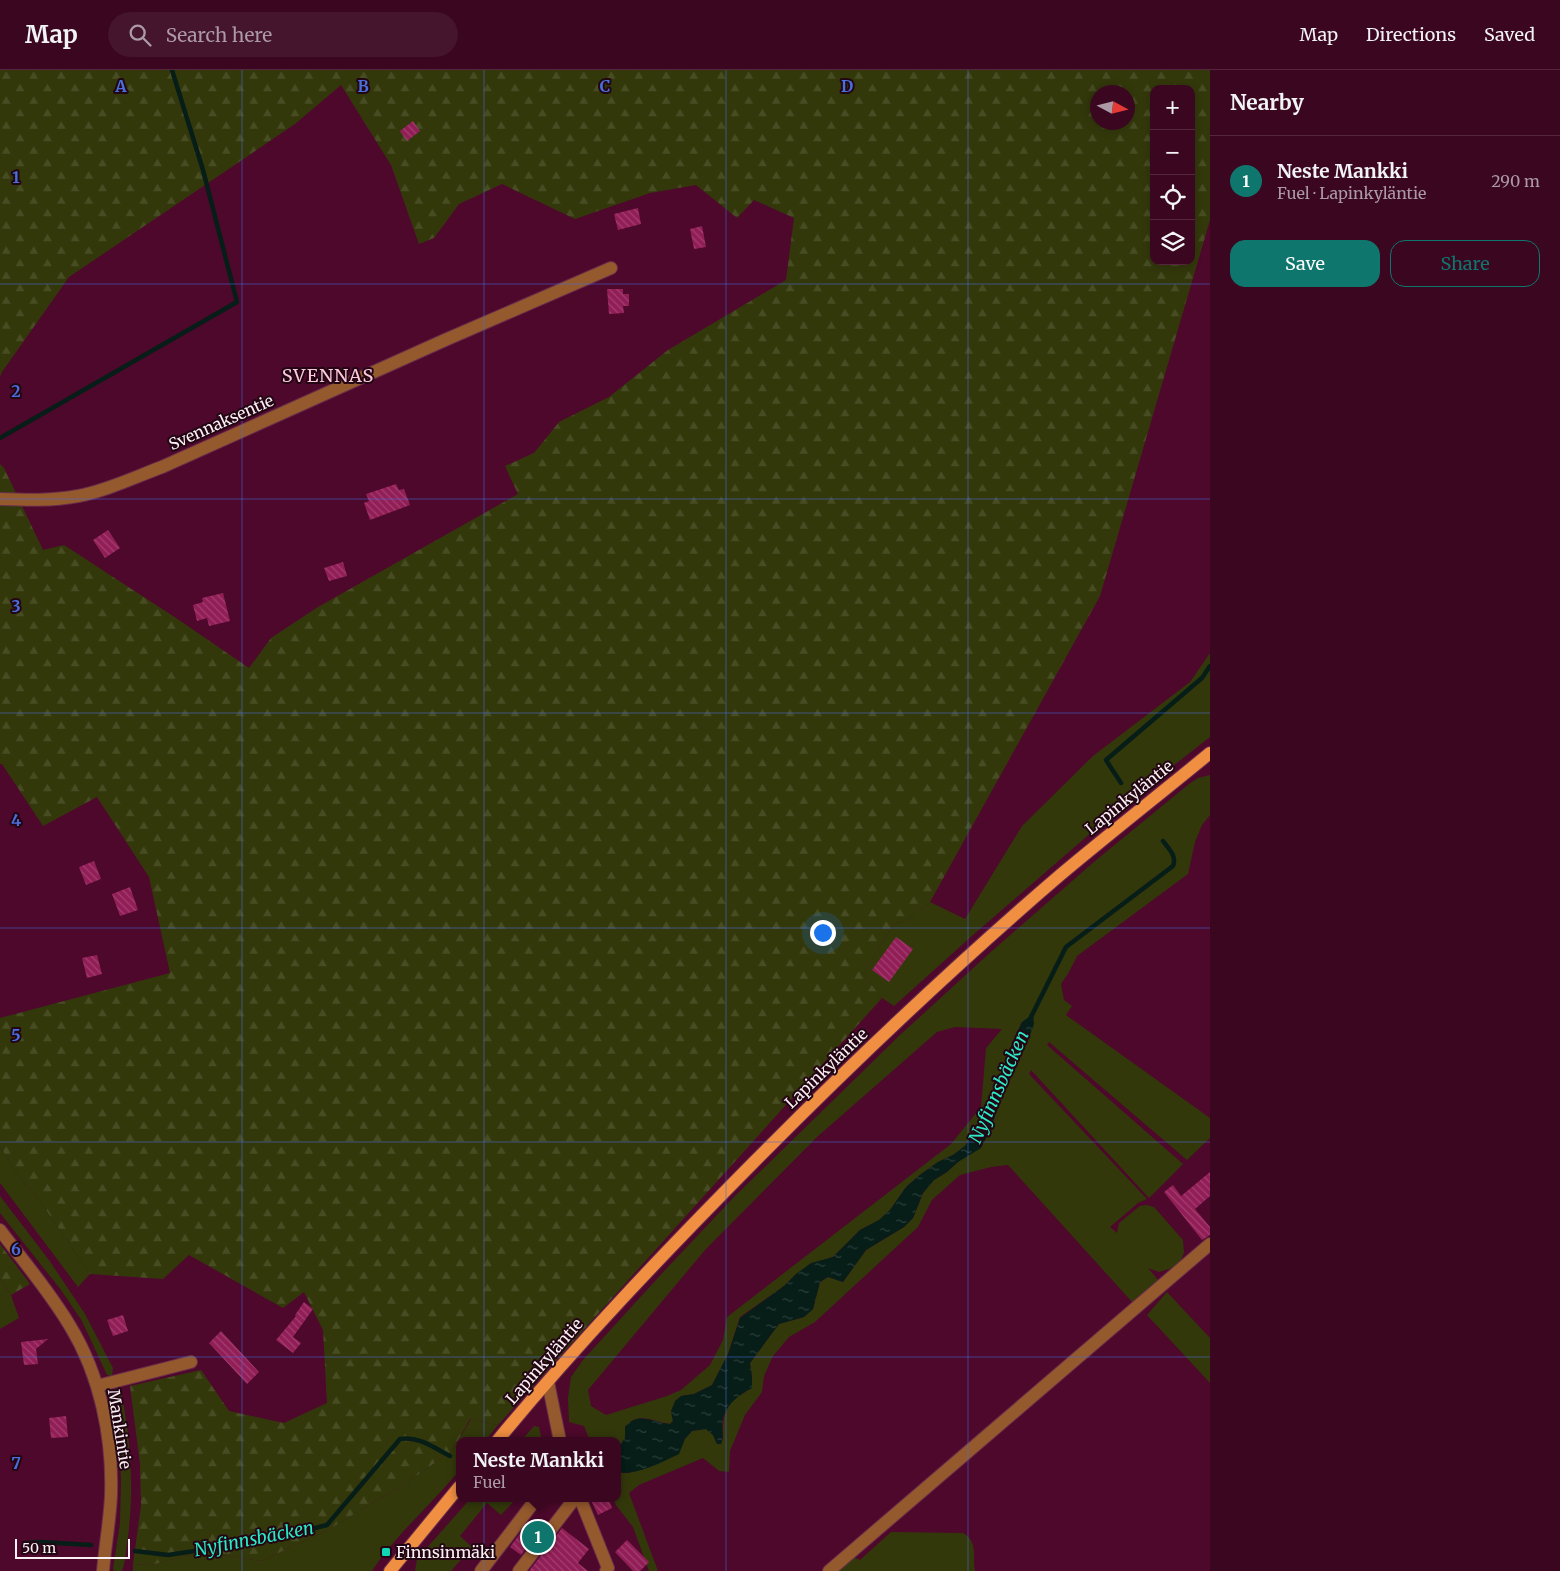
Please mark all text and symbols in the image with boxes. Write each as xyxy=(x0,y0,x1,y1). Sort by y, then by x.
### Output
search box xyxy=(108,12,458,57)
text: Map xyxy=(25,19,78,50)
icon: search xyxy=(126,21,154,49)
text: Search here xyxy=(166,23,272,47)
text: Map xyxy=(1300,23,1338,46)
text: Directions xyxy=(1366,23,1456,46)
text: Saved xyxy=(1484,23,1535,46)
text: A xyxy=(114,76,127,96)
text: B xyxy=(357,76,369,96)
text: C xyxy=(600,76,610,96)
text: D xyxy=(841,76,853,96)
north arrow xyxy=(1090,85,1135,130)
map controls xyxy=(1150,85,1195,265)
button: + xyxy=(1150,85,1195,130)
text: Nearby xyxy=(1230,89,1304,116)
button: − xyxy=(1150,130,1195,175)
text: Neste Mankki xyxy=(1277,159,1408,183)
text: 1 xyxy=(12,167,20,187)
text: 1 xyxy=(1242,171,1250,191)
text: 290 m xyxy=(1491,171,1540,191)
button: locate xyxy=(1150,175,1195,220)
text: Fuel · Lapinkyläntie xyxy=(1277,183,1426,203)
button: layers xyxy=(1150,220,1195,265)
button: Save xyxy=(1230,240,1380,287)
button: Share xyxy=(1390,240,1540,287)
district label: SVENNAS xyxy=(282,364,374,387)
text: 2 xyxy=(11,381,21,401)
street label: Svennaksentie xyxy=(165,390,277,454)
text: 3 xyxy=(11,596,21,616)
street label: Lapinkyläntie xyxy=(1081,755,1177,839)
text: 4 xyxy=(11,810,21,830)
your location xyxy=(810,920,836,946)
street label: Lapinkyläntie xyxy=(780,1024,872,1112)
text: 5 xyxy=(11,1025,21,1045)
water label: Nyfinnsbäcken xyxy=(963,1027,1034,1147)
text: 6 xyxy=(11,1239,21,1259)
street label: Lapinkyläntie xyxy=(501,1314,587,1408)
street label: Mankintie xyxy=(104,1388,136,1470)
popup xyxy=(456,1437,621,1502)
text: Neste Mankki xyxy=(473,1448,604,1472)
text: 7 xyxy=(11,1453,21,1473)
text: Fuel xyxy=(473,1472,506,1492)
water label: Nyfinnsbäcken xyxy=(192,1516,316,1561)
pin: 1 xyxy=(522,1518,554,1556)
scale bar xyxy=(15,1536,130,1559)
text: 50 m xyxy=(22,1539,56,1557)
place label: Finnsinmäki xyxy=(396,1542,495,1562)
marker: Finnsinmäki xyxy=(380,1546,392,1558)

